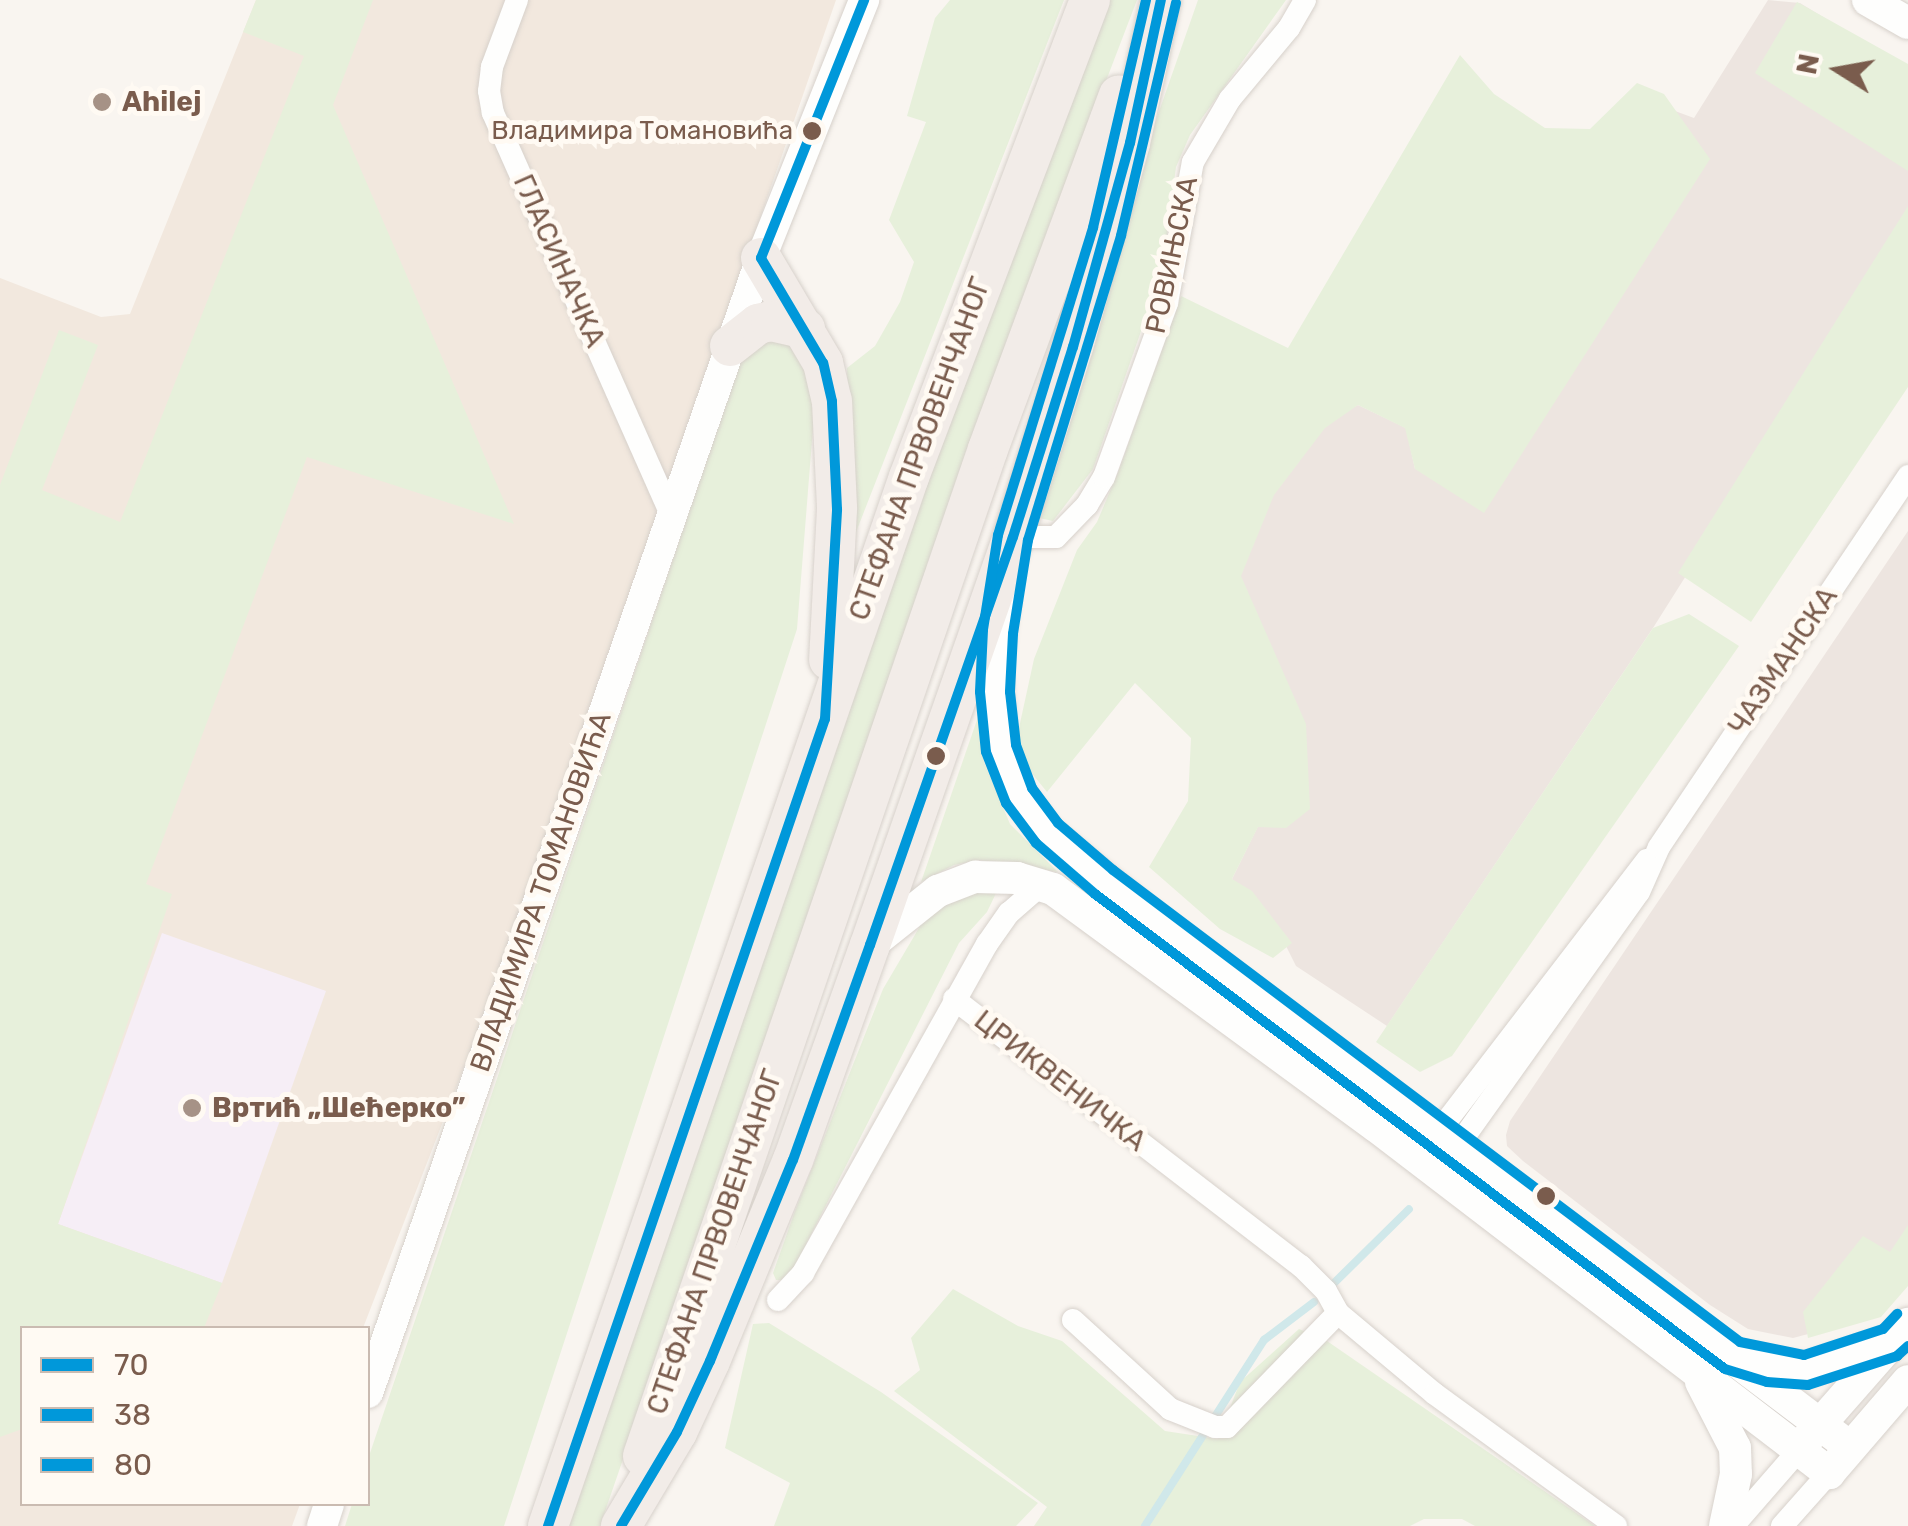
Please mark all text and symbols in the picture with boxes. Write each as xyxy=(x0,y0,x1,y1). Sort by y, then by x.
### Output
north arrow xyxy=(1788,20,1888,120)
text: N xyxy=(1790,51,1826,77)
place label: Ahilej xyxy=(122,85,201,119)
marker: Ahilej xyxy=(91,91,113,113)
place label: Владимира Томановића xyxy=(491,115,793,147)
marker: Владимира Томановића xyxy=(802,121,822,141)
street label: ГЛАСИНАЧКА xyxy=(506,169,612,353)
street label: РОВИЊСКА xyxy=(1139,173,1205,337)
street label: СТЕФАНА ПРВОВЕНЧАНОГ xyxy=(842,273,998,625)
street label: ЧАЗМАНСКА xyxy=(1721,581,1845,741)
street label: ВЛАДИМИРА ТОМАНОВИЋА xyxy=(464,708,618,1076)
unlabelled marker xyxy=(926,746,946,766)
street label: ЦРИКВЕНИЧКА xyxy=(967,1004,1153,1158)
street label: СТЕФАНА ПРВОВЕНЧАНОГ xyxy=(640,1065,790,1419)
place label: Вртић „Шећерко” xyxy=(212,1091,465,1125)
marker: Вртић „Шећерко” xyxy=(181,1097,203,1119)
unlabelled marker xyxy=(1536,1186,1556,1206)
legend xyxy=(20,1326,370,1506)
text: 70 xyxy=(114,1347,148,1383)
text: 38 xyxy=(114,1397,151,1433)
text: 80 xyxy=(114,1447,152,1483)

